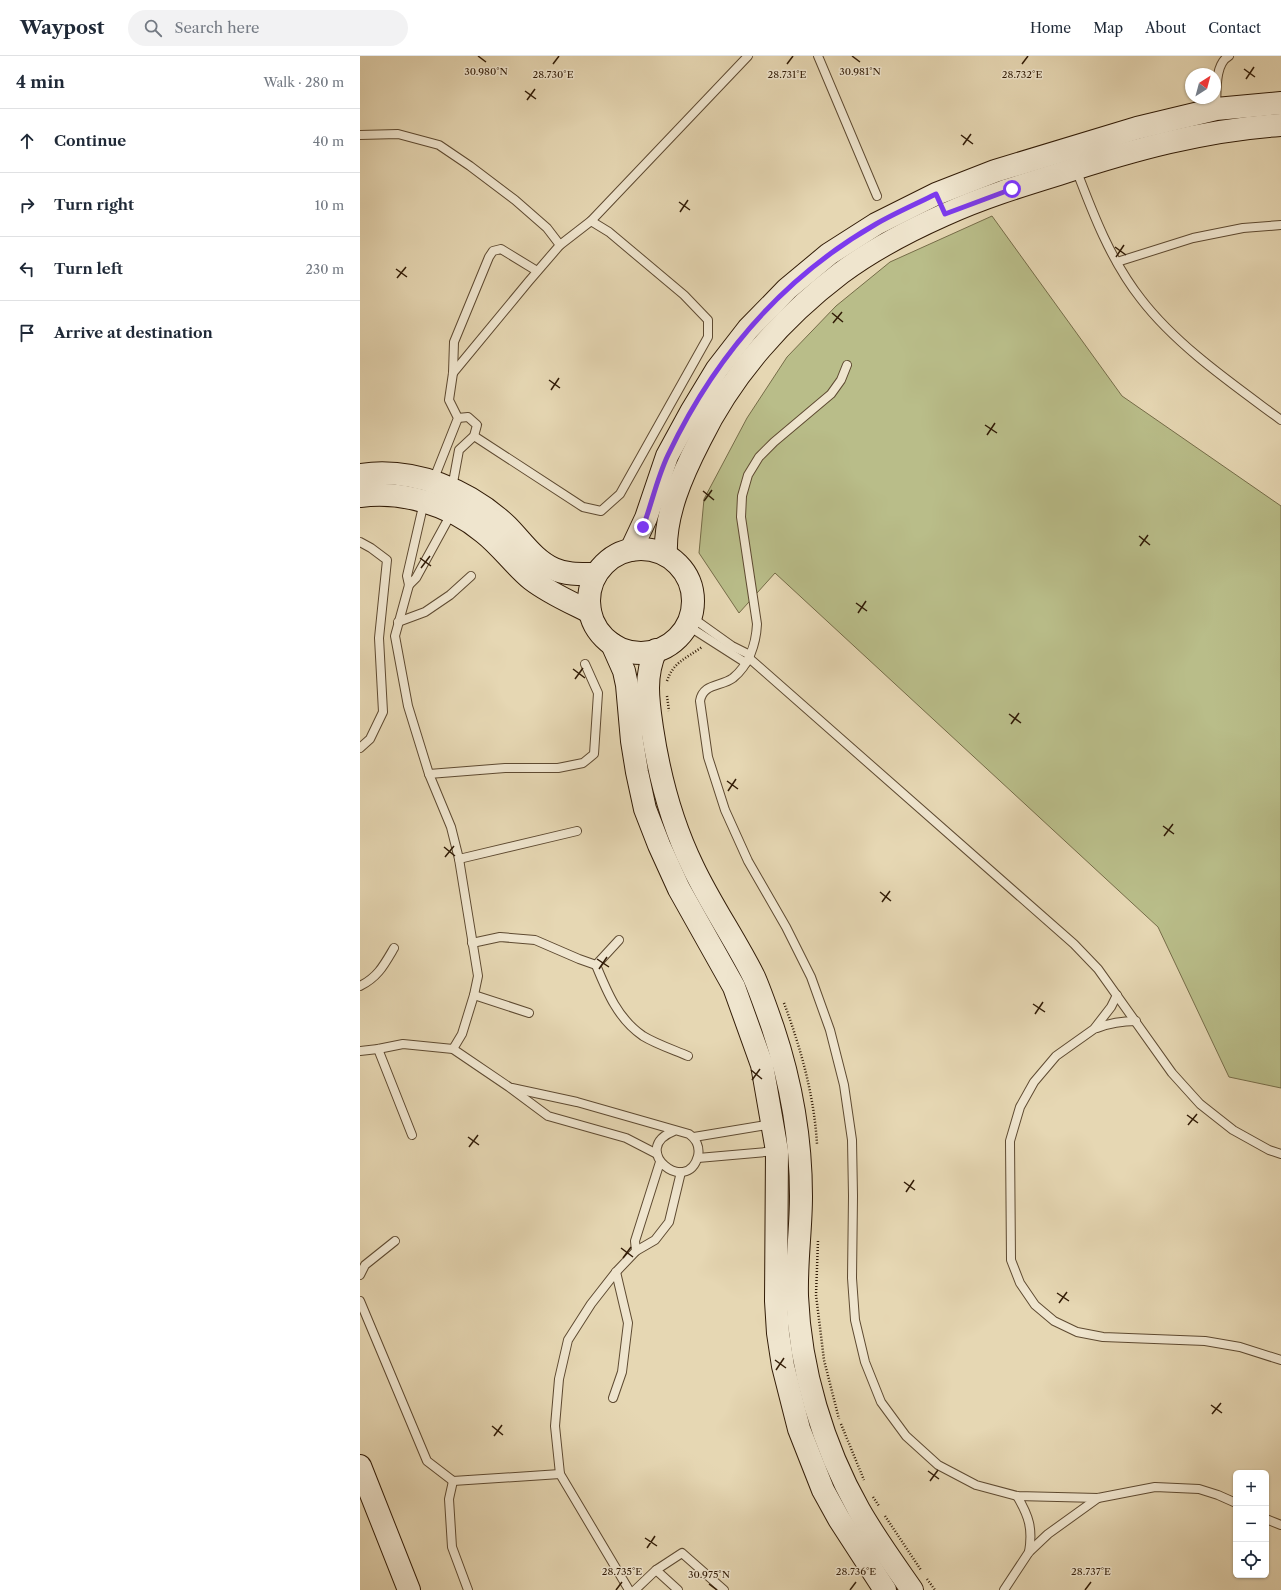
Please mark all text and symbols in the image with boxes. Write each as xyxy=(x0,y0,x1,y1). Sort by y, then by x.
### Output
search box xyxy=(128,10,408,46)
text: Waypost xyxy=(20,16,104,39)
icon: search xyxy=(142,17,164,39)
text: Search here xyxy=(174,18,259,37)
text: Home xyxy=(1030,19,1071,37)
text: Map xyxy=(1093,19,1123,37)
text: About xyxy=(1145,19,1186,37)
text: Contact xyxy=(1208,19,1261,37)
text: 30.980°N xyxy=(464,65,508,78)
text: 30.981°N xyxy=(839,65,881,78)
text: 28.730°E xyxy=(532,68,574,81)
text: 28.731°E xyxy=(768,68,807,81)
text: 28.732°E xyxy=(1002,68,1042,81)
north arrow xyxy=(1185,68,1221,104)
text: 4 min xyxy=(16,72,65,92)
text: Walk · 280 m xyxy=(263,74,344,90)
icon: ahead xyxy=(16,130,38,152)
text: Continue xyxy=(54,131,126,150)
text: 40 m xyxy=(313,133,344,149)
route start xyxy=(1003,180,1021,198)
icon: right xyxy=(16,194,38,216)
text: Turn right xyxy=(54,195,134,214)
text: 10 m xyxy=(315,197,344,213)
icon: left xyxy=(16,258,38,280)
text: Turn left xyxy=(54,259,123,278)
text: 230 m xyxy=(306,261,344,277)
icon: arrive xyxy=(16,322,38,344)
text: Arrive at destination xyxy=(54,323,213,342)
route end xyxy=(634,518,652,536)
map controls xyxy=(1233,1470,1269,1578)
button: + xyxy=(1233,1470,1269,1506)
button: − xyxy=(1233,1506,1269,1542)
button: locate xyxy=(1233,1542,1269,1578)
text: 28.735°E xyxy=(602,1565,642,1578)
text: 28.736°E xyxy=(836,1565,876,1578)
text: 28.737°E xyxy=(1071,1565,1111,1578)
text: 30.975°N xyxy=(688,1568,730,1581)

